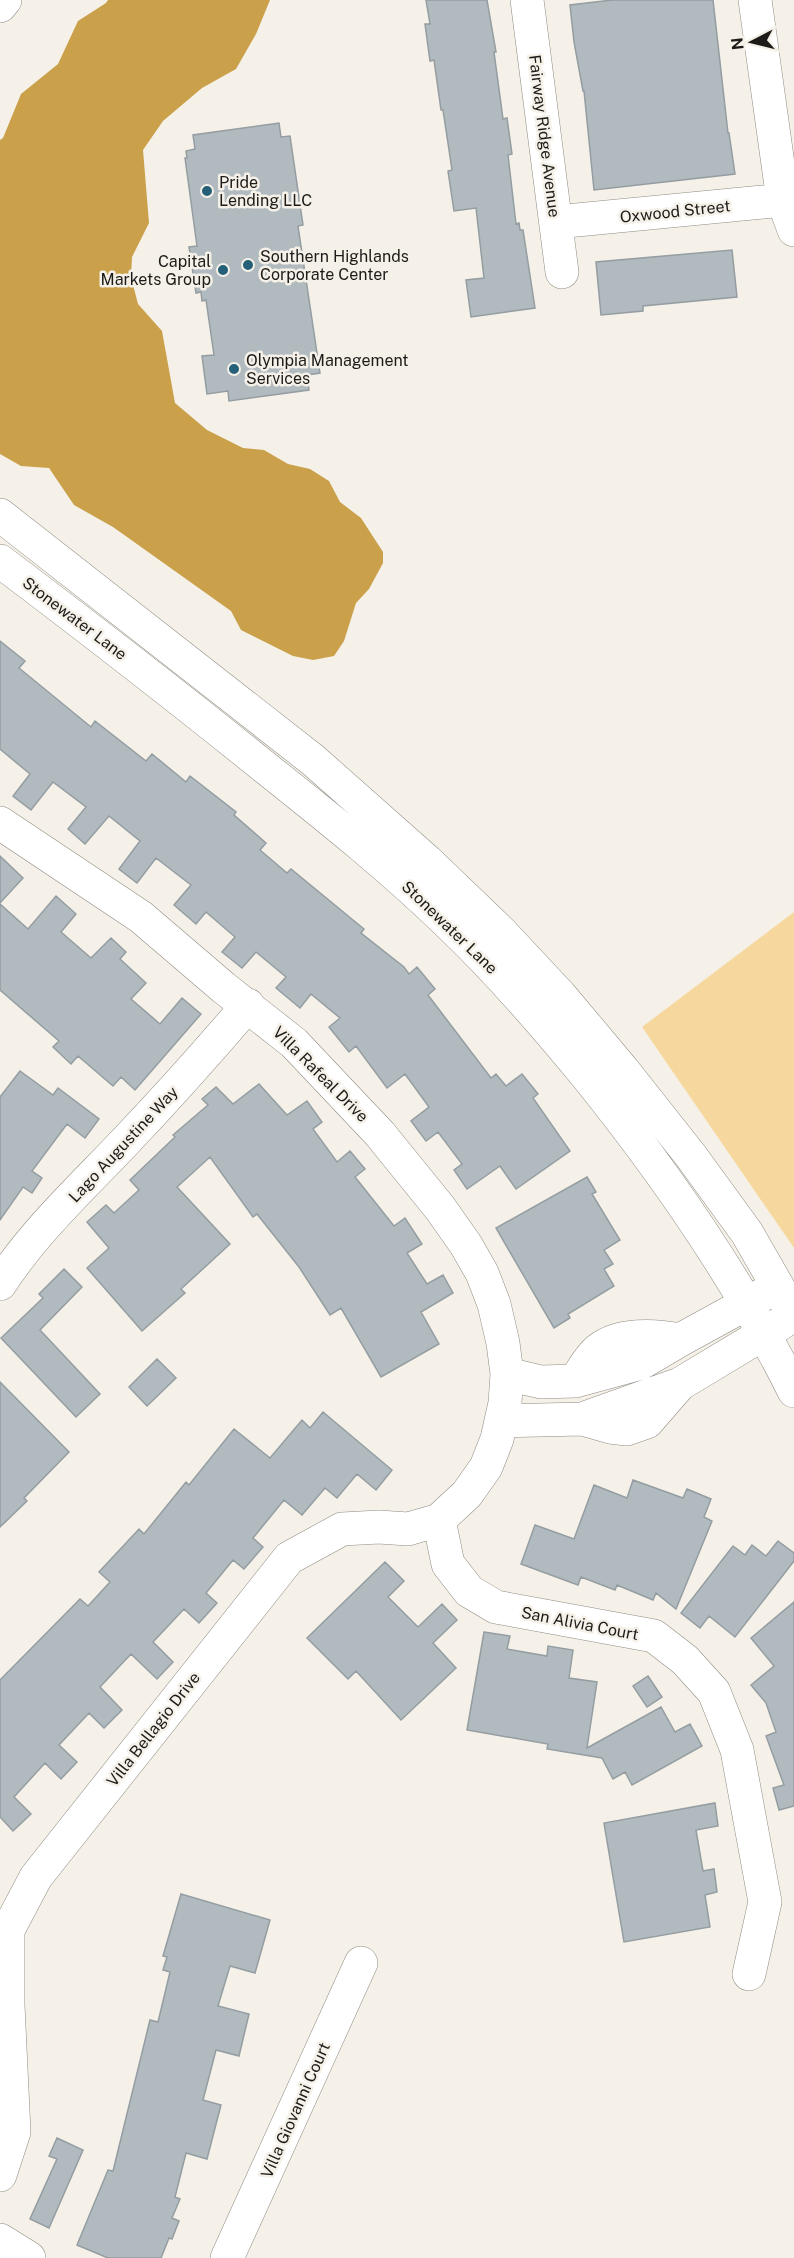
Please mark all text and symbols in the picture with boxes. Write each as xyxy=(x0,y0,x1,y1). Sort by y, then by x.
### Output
north arrow xyxy=(722,12,782,72)
text: N xyxy=(727,36,748,51)
street label: Fairway Ridge Avenue xyxy=(525,54,564,218)
place label: Pride Lending LLC xyxy=(219,173,312,210)
marker: Pride Lending LLC xyxy=(200,184,214,198)
street label: Oxwood Street xyxy=(619,196,731,227)
place label: Southern Highlands Corporate Center xyxy=(260,247,409,284)
place label: Capital Markets Group xyxy=(101,252,211,289)
marker: Southern Highlands Corporate Center xyxy=(241,258,255,272)
marker: Capital Markets Group xyxy=(216,263,230,277)
place label: Olympia Management Services xyxy=(246,351,409,388)
marker: Olympia Management Services xyxy=(227,362,241,376)
street label: Stonewater Lane xyxy=(19,573,131,664)
street label: Stonewater Lane xyxy=(398,877,501,978)
street label: Villa Rafeal Drive xyxy=(269,1023,372,1126)
street label: Lago Augustine Way xyxy=(65,1082,182,1206)
street label: San Alivia Court xyxy=(520,1603,640,1644)
street label: Villa Bellagio Drive xyxy=(103,1668,204,1790)
street label: Villa Giovanni Court xyxy=(257,2040,334,2181)

